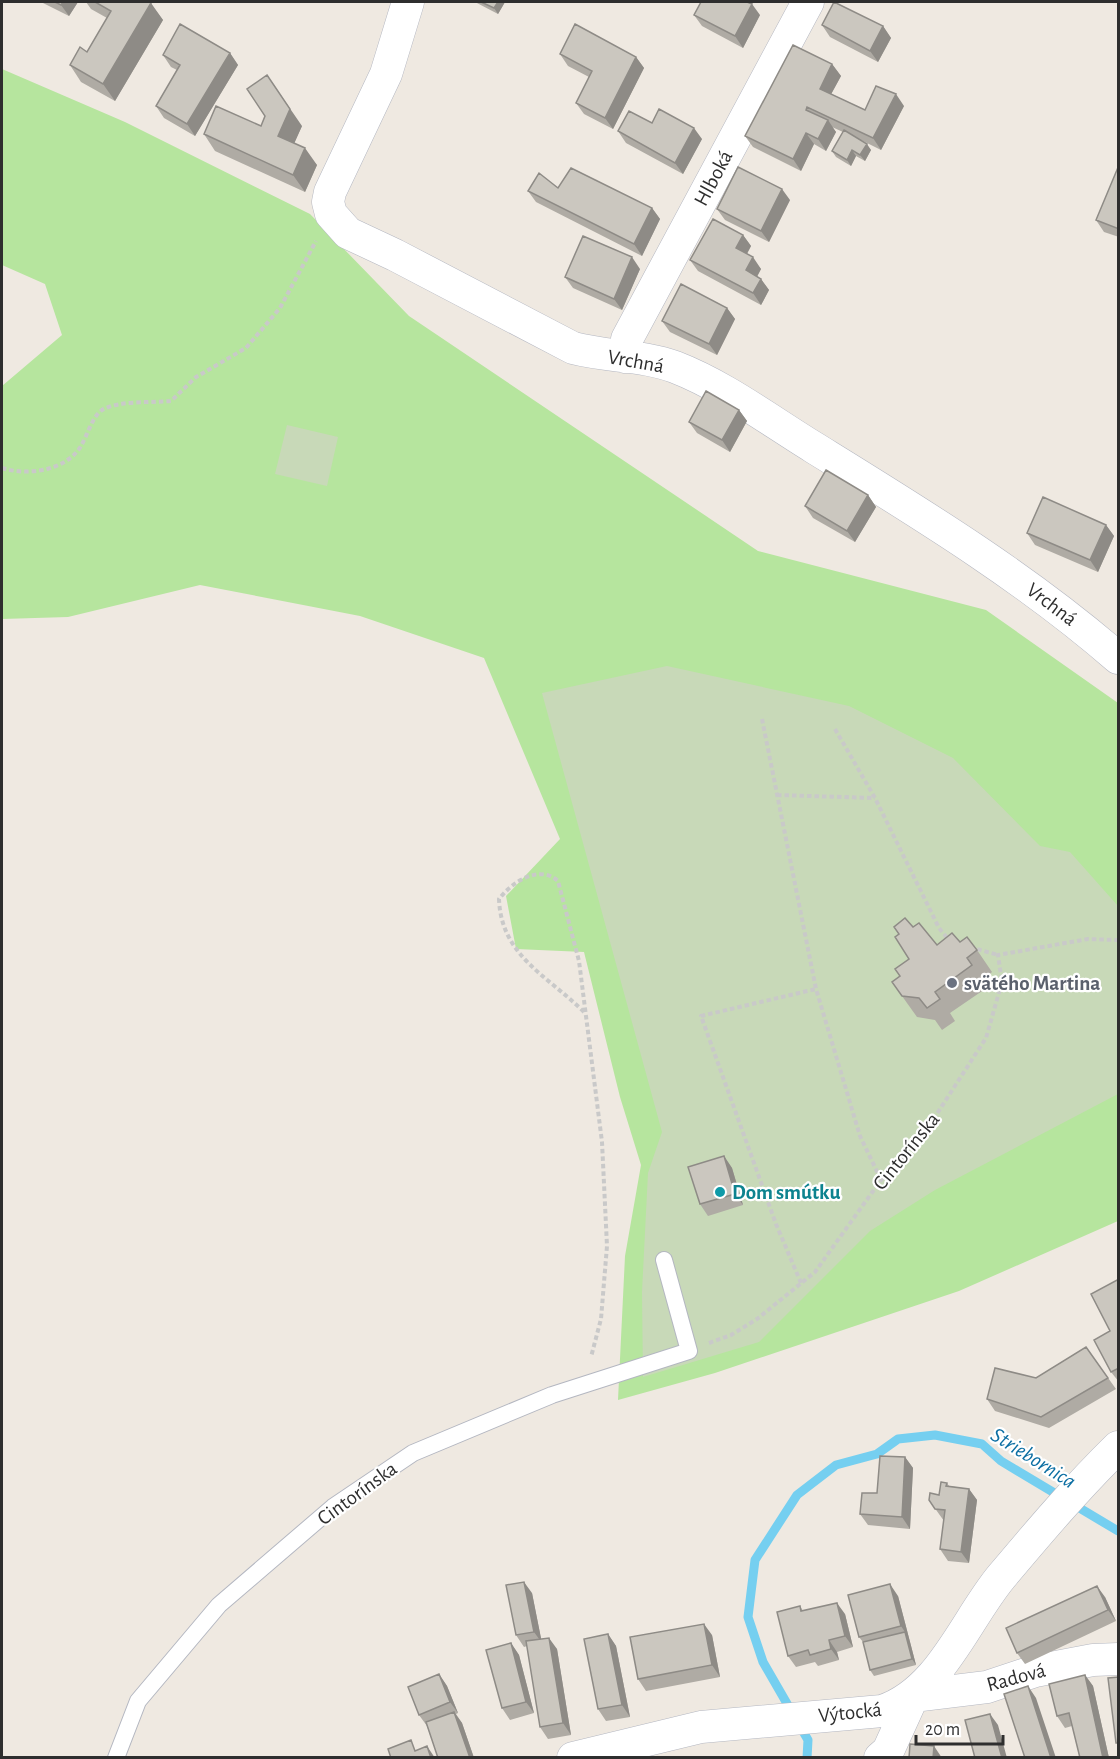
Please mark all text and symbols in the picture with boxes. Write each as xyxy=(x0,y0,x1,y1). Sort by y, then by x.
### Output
street label: Hlboká xyxy=(690,147,737,209)
street label: Vrchná xyxy=(606,346,666,377)
street label: Vrchná xyxy=(1023,579,1081,630)
place label: svätého Martina xyxy=(964,973,1100,994)
marker: svätého Martina xyxy=(945,976,959,990)
street label: Cintorínska xyxy=(869,1108,944,1194)
place label: Dom smútku xyxy=(732,1182,841,1203)
marker: Dom smútku xyxy=(713,1185,727,1199)
water label: Striebornica xyxy=(987,1423,1080,1492)
street label: Cintorínska xyxy=(314,1458,401,1529)
street label: Radová xyxy=(984,1659,1048,1695)
street label: Výtocká xyxy=(817,1699,883,1726)
scale bar xyxy=(916,1708,1003,1746)
text: 20 m xyxy=(925,1721,960,1739)

